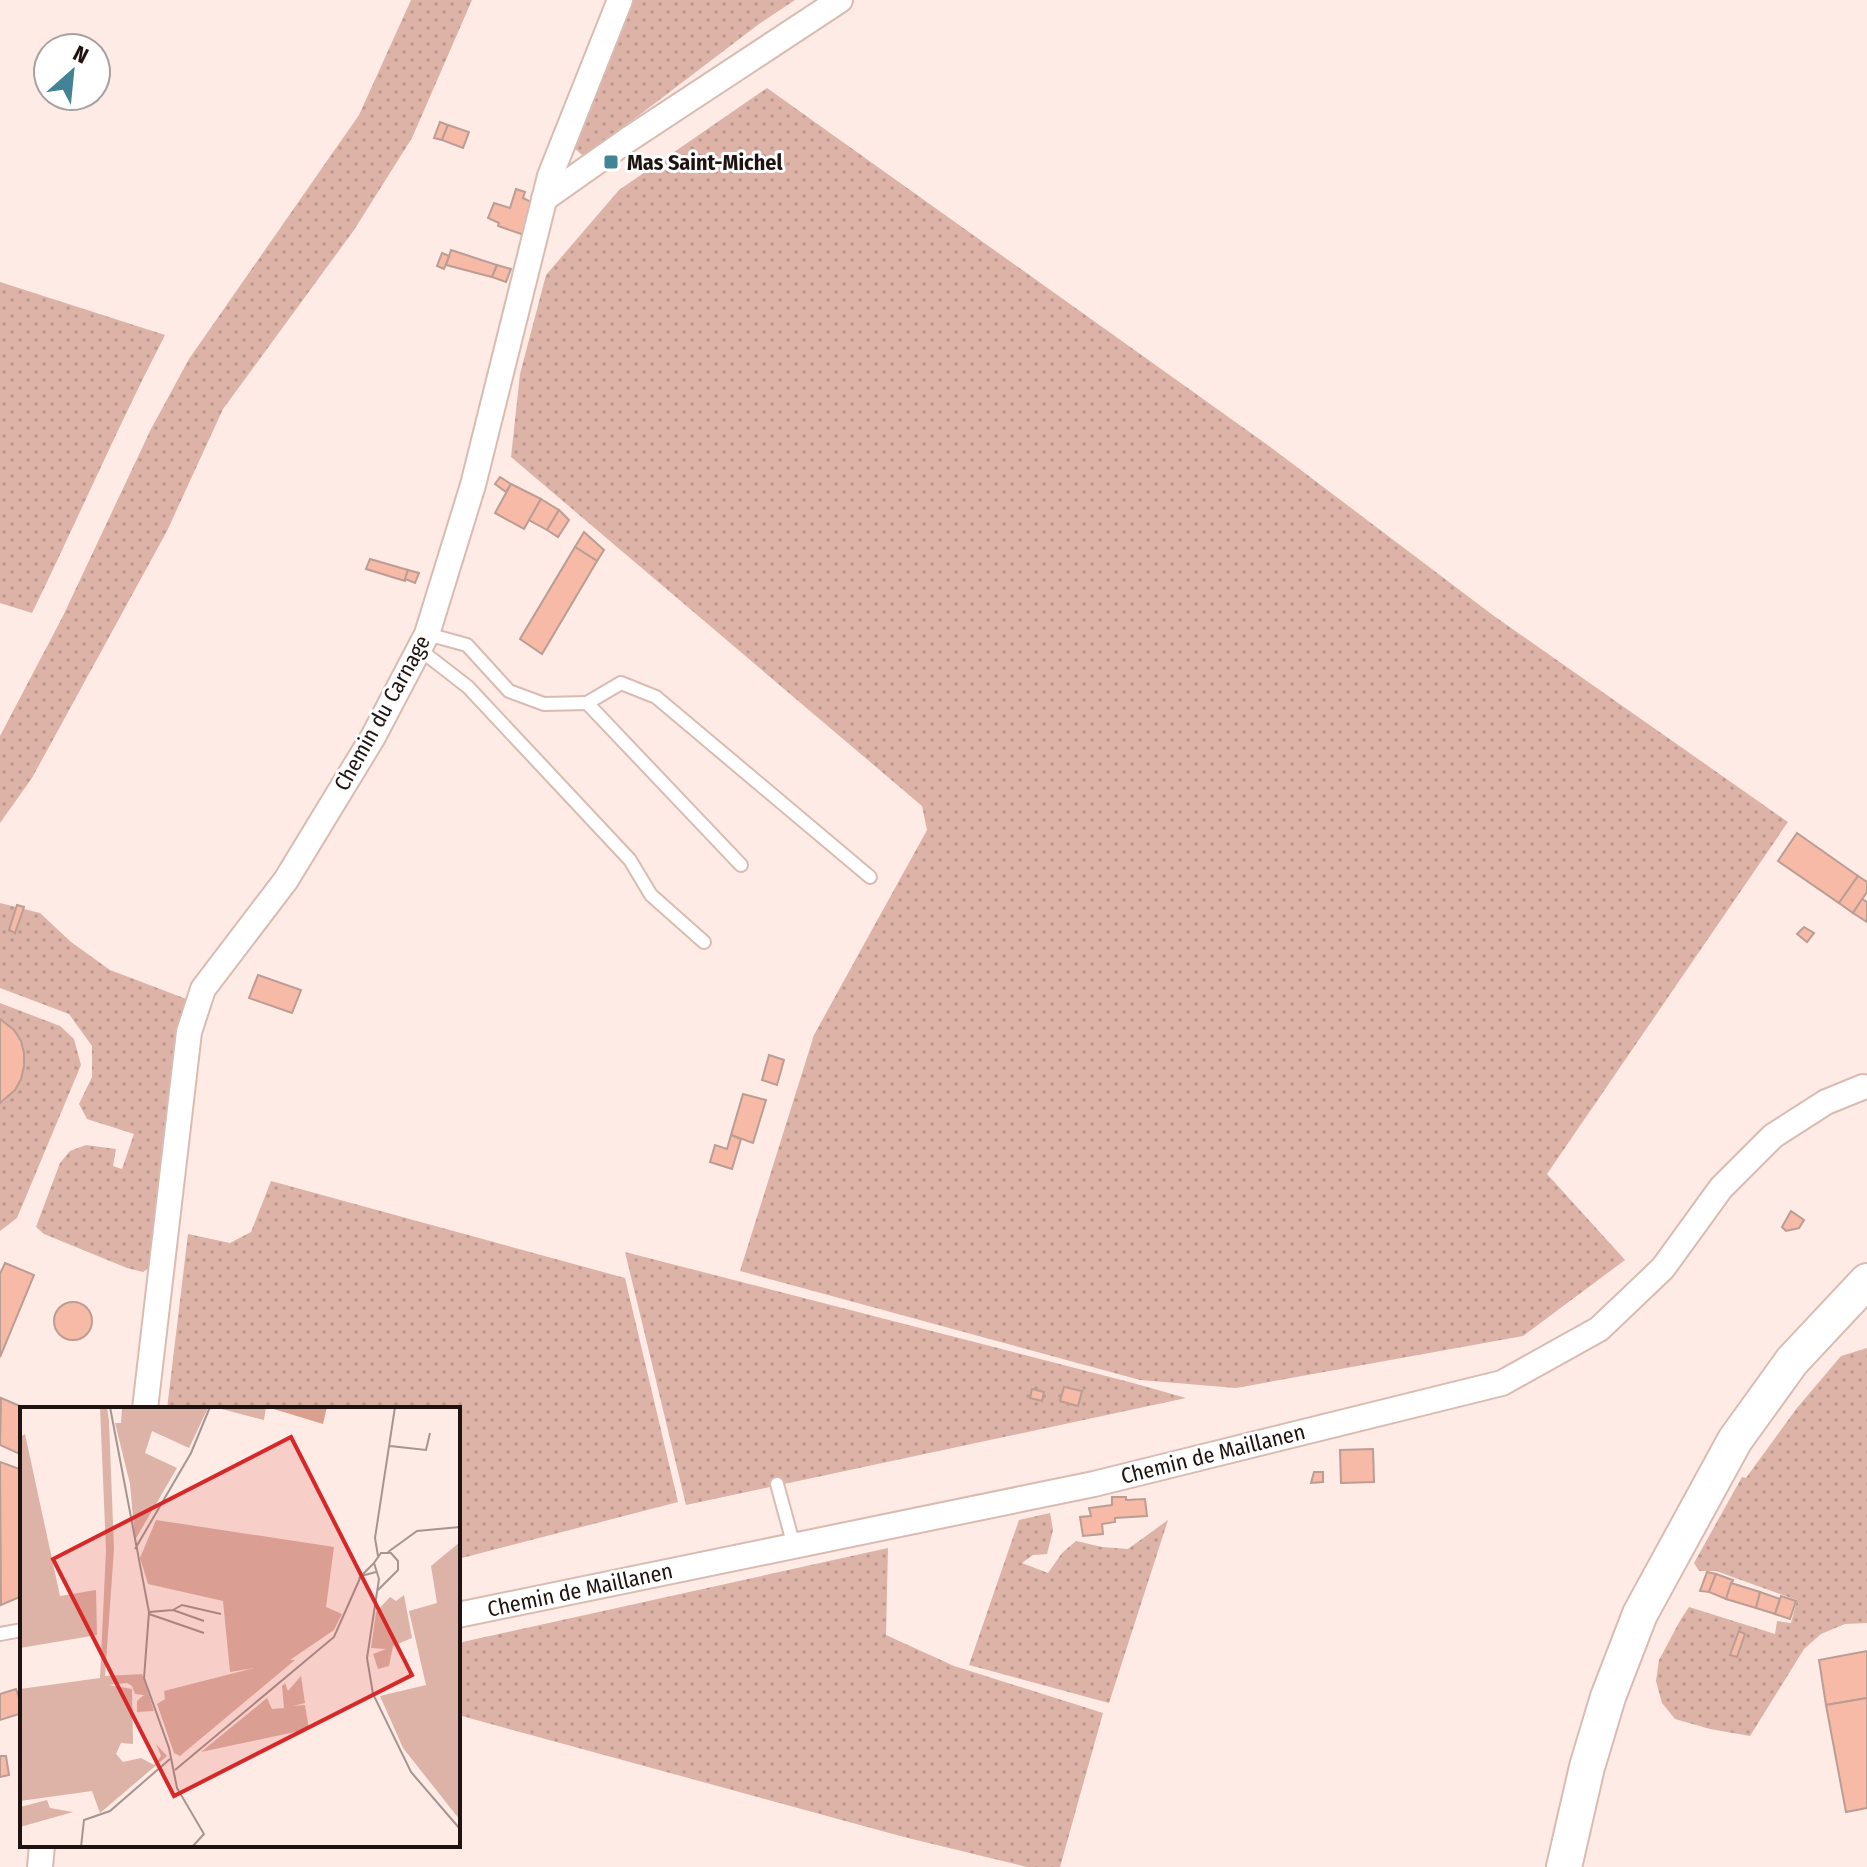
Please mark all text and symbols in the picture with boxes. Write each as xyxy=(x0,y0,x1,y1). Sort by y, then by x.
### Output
north arrow xyxy=(32,32,112,112)
text: N xyxy=(69,40,93,70)
place label: Mas Saint-Michel xyxy=(627,149,783,176)
marker: Mas Saint-Michel xyxy=(602,153,620,171)
street label: Chemin du Carnage xyxy=(328,631,436,795)
inset map xyxy=(20,1407,460,1847)
street label: Chemin de Maillanen xyxy=(1118,1418,1308,1490)
street label: Chemin de Maillanen xyxy=(485,1557,675,1623)

